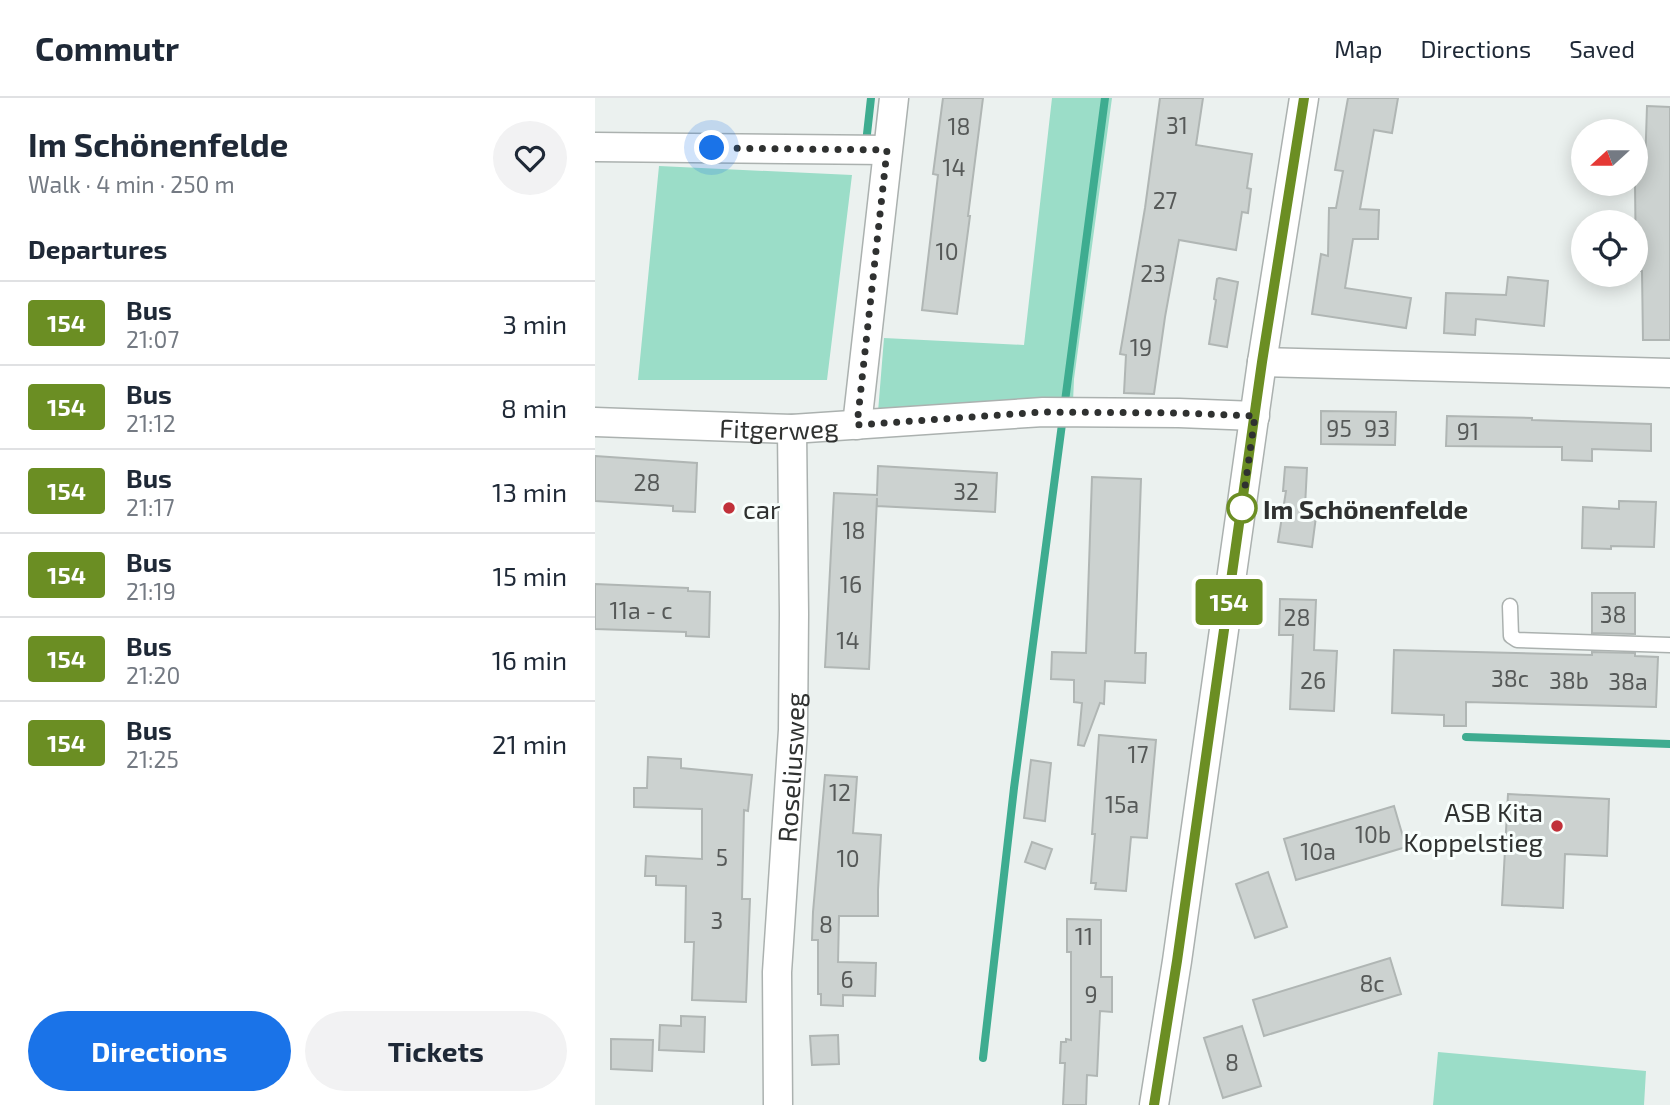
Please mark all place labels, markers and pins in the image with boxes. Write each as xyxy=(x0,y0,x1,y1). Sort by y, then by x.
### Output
place label: car xyxy=(743,493,780,524)
marker: Im Schönenfelde xyxy=(1227,493,1257,523)
place label: Im Schönenfelde xyxy=(1263,493,1468,524)
marker: car xyxy=(721,500,737,516)
place label: ASB Kita Koppelstieg xyxy=(1403,796,1543,857)
marker: ASB Kita Koppelstieg xyxy=(1549,818,1565,834)

